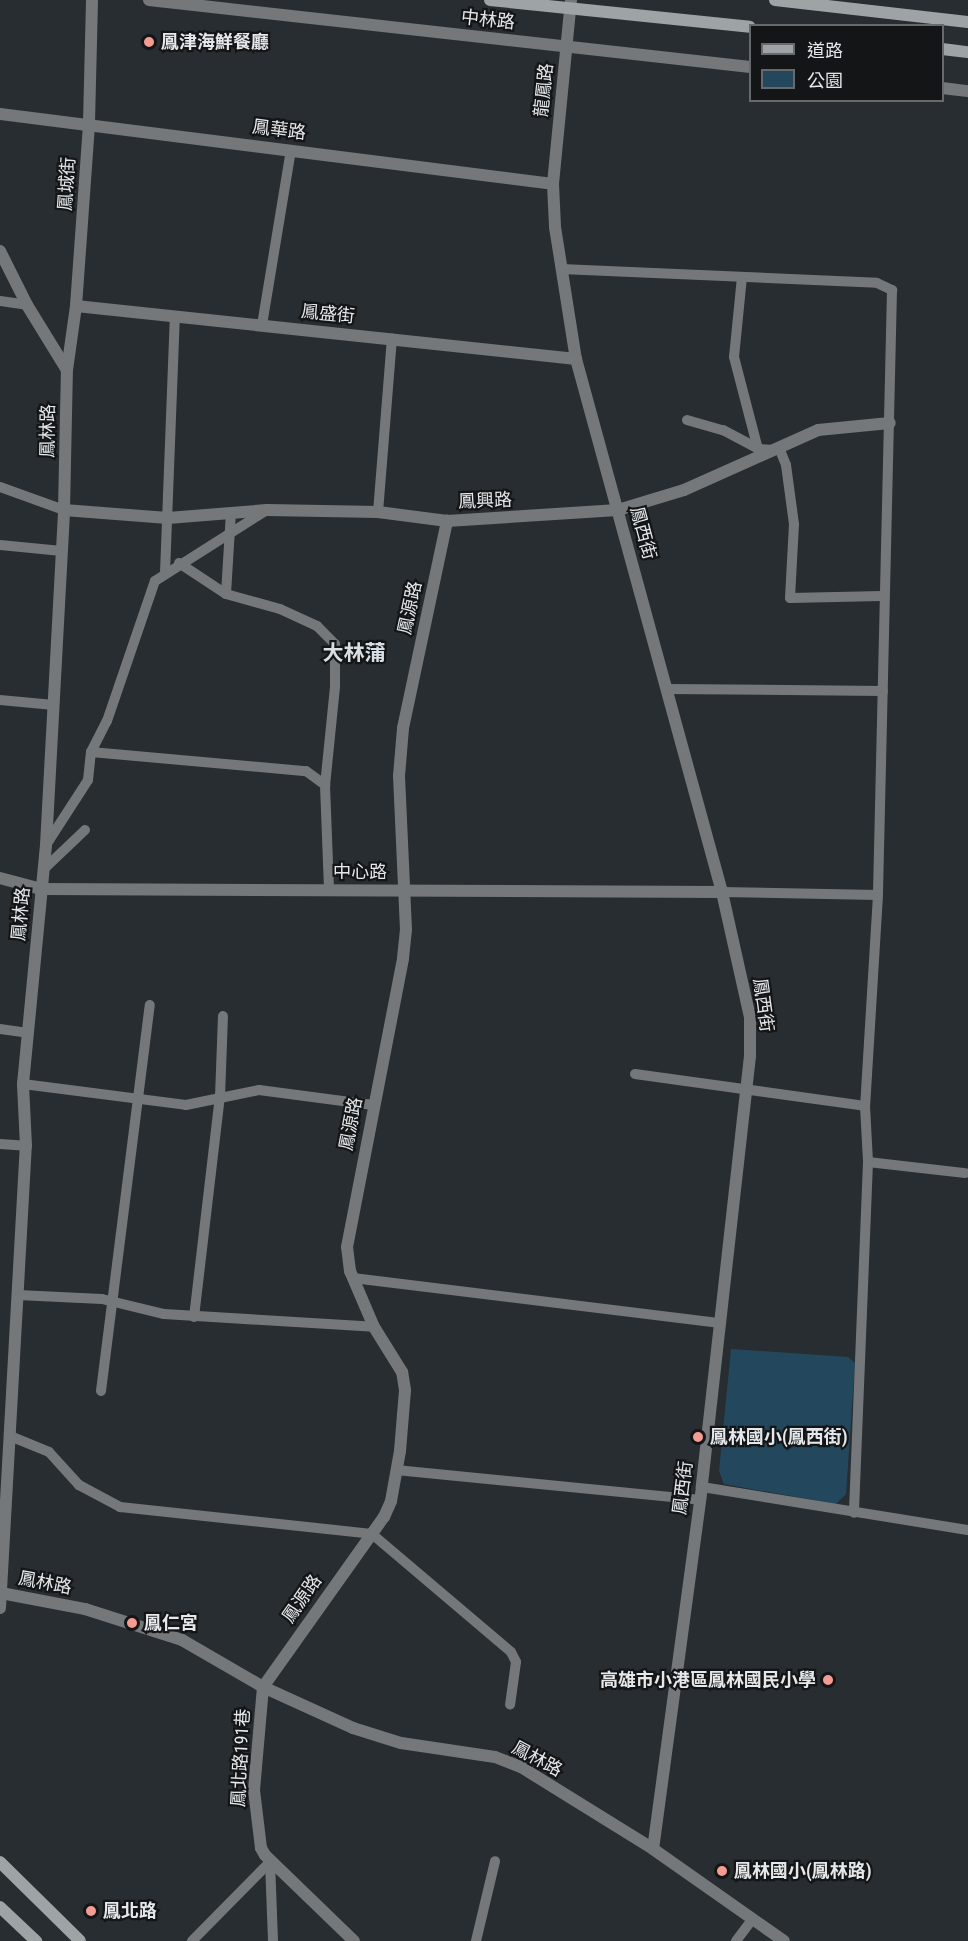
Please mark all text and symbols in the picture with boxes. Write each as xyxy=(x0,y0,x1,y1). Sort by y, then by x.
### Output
street label: 中林路 xyxy=(460,6,516,34)
legend xyxy=(749,24,944,102)
place label: 鳳津海鮮餐廳 xyxy=(161,31,269,53)
marker: 鳳津海鮮餐廳 xyxy=(142,35,156,49)
text: 道路 xyxy=(807,40,843,61)
street label: 龍鳳路 xyxy=(530,62,558,118)
text: 公園 xyxy=(807,70,843,91)
street label: 鳳華路 xyxy=(251,116,307,144)
street label: 鳳城街 xyxy=(54,156,80,212)
street label: 鳳盛街 xyxy=(300,300,356,328)
street label: 鳳林路 xyxy=(37,404,59,458)
street label: 鳳興路 xyxy=(458,489,512,513)
street label: 鳳西街 xyxy=(626,504,660,562)
street label: 鳳源路 xyxy=(394,579,426,637)
district label: 大林蒲 xyxy=(323,640,385,666)
street label: 中心路 xyxy=(333,861,387,883)
street label: 鳳林路 xyxy=(8,886,34,942)
street label: 鳳西街 xyxy=(749,977,777,1033)
street label: 鳳源路 xyxy=(335,1095,367,1153)
place label: 鳳林國小(鳳西街) xyxy=(710,1426,848,1448)
marker: 鳳林國小(鳳西街) xyxy=(691,1430,705,1444)
street label: 鳳西街 xyxy=(669,1460,697,1516)
street label: 鳳林路 xyxy=(16,1567,74,1599)
street label: 鳳源路 xyxy=(278,1571,326,1627)
place label: 鳳仁宮 xyxy=(144,1612,198,1634)
marker: 鳳仁宮 xyxy=(125,1616,139,1630)
place label: 高雄市小港區鳳林國民小學 xyxy=(600,1669,816,1691)
marker: 高雄市小港區鳳林國民小學 xyxy=(821,1673,835,1687)
street label: 鳳北路191巷 xyxy=(228,1708,254,1808)
street label: 鳳林路 xyxy=(508,1737,566,1781)
place label: 鳳林國小(鳳林路) xyxy=(734,1860,872,1882)
marker: 鳳林國小(鳳林路) xyxy=(715,1864,729,1878)
place label: 鳳北路 xyxy=(103,1900,157,1922)
marker: 鳳北路 xyxy=(84,1904,98,1918)

